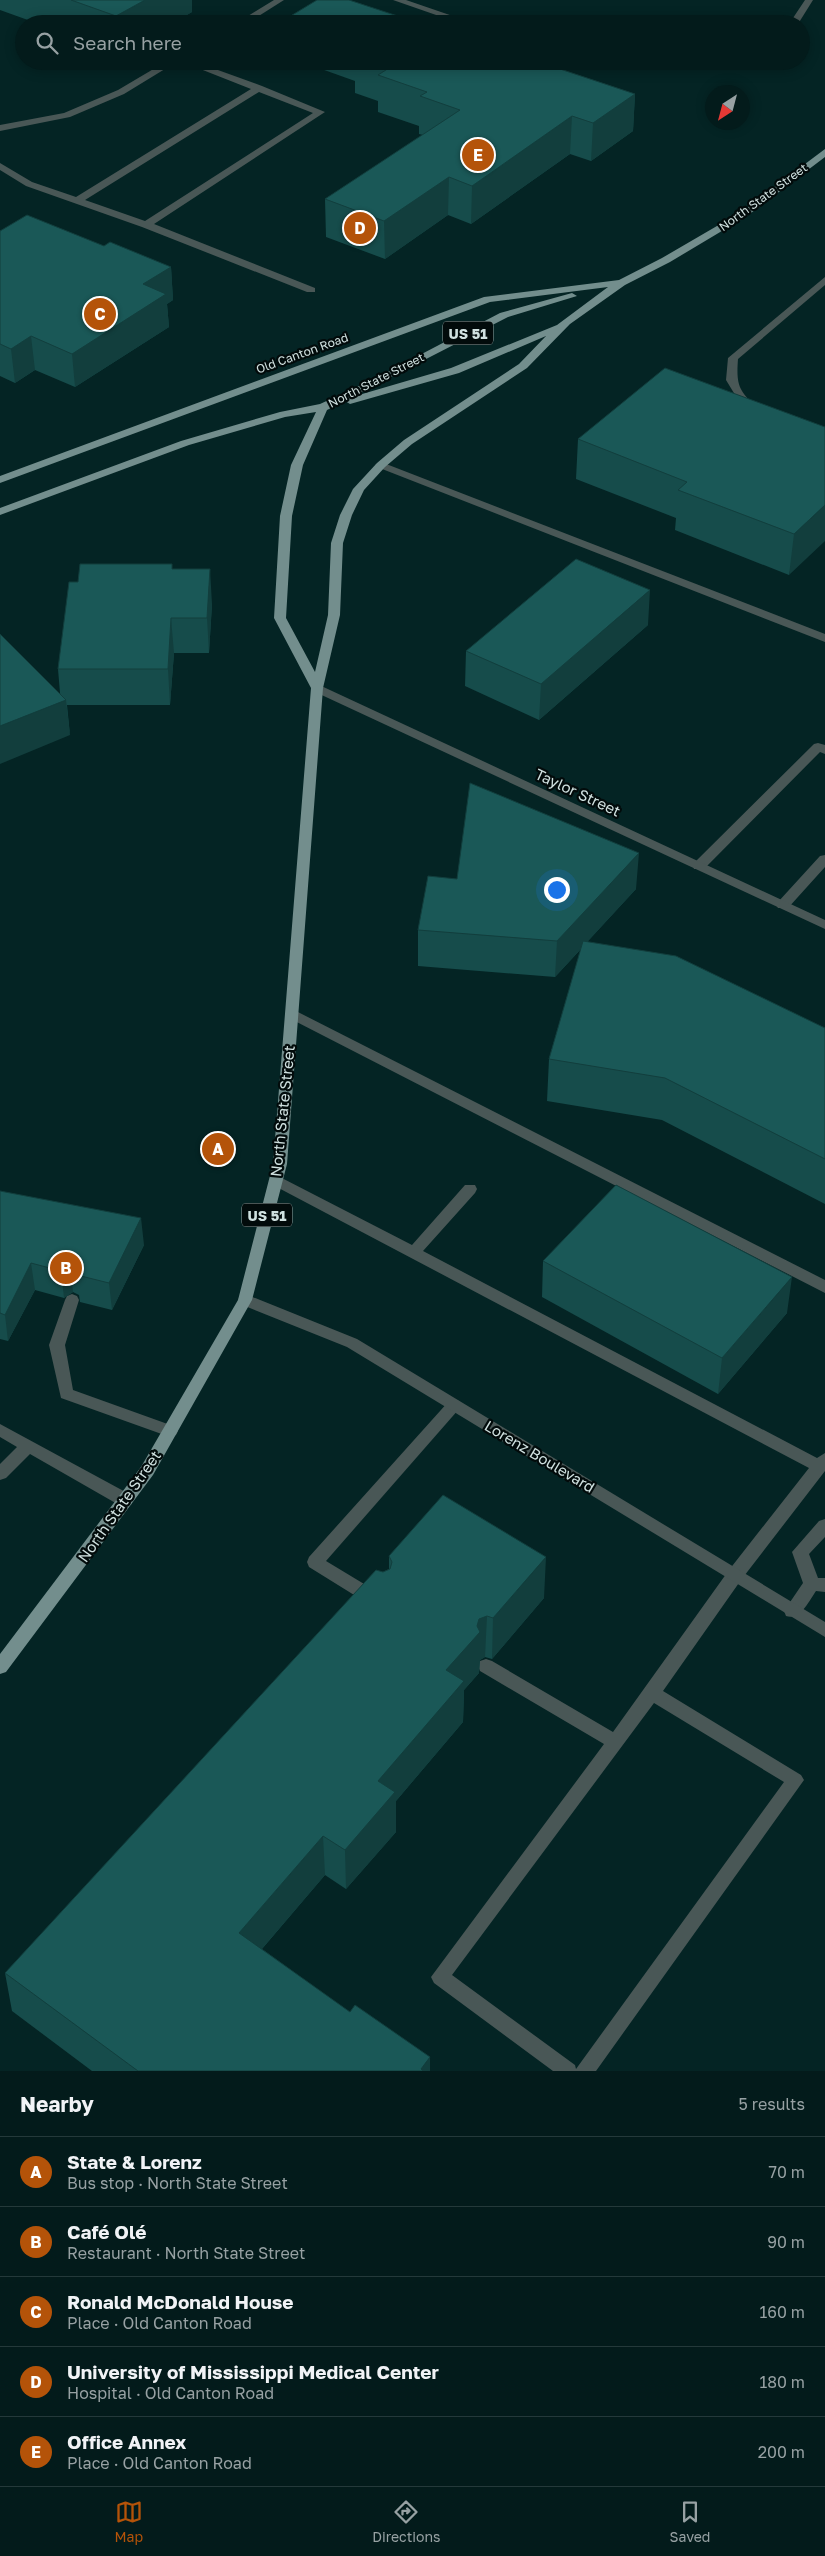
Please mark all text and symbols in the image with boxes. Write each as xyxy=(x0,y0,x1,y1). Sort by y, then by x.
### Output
search box xyxy=(15,15,810,70)
icon: search xyxy=(33,29,61,57)
text: Search here xyxy=(73,31,182,54)
north arrow xyxy=(705,85,750,130)
pin: E xyxy=(462,136,494,174)
street label: North State Street xyxy=(716,160,810,234)
pin: D xyxy=(344,209,376,247)
pin: C xyxy=(84,295,116,333)
road number: US 51 xyxy=(443,322,493,344)
street label: Old Canton Road xyxy=(254,329,350,377)
street label: North State Street xyxy=(326,349,427,411)
street label: Taylor Street xyxy=(532,764,624,820)
your location xyxy=(544,877,570,903)
street label: North State Street xyxy=(266,1044,298,1178)
pin: A xyxy=(202,1130,234,1168)
road number: US 51 xyxy=(242,1204,292,1226)
pin: B xyxy=(50,1249,82,1287)
street label: Lorenz Boulevard xyxy=(482,1416,598,1496)
street label: North State Street xyxy=(74,1447,164,1565)
text: Nearby xyxy=(20,2091,94,2117)
text: 5 results xyxy=(739,2094,805,2114)
text: State & Lorenz xyxy=(67,2150,202,2173)
text: A xyxy=(30,2162,42,2182)
text: 70 m xyxy=(768,2162,805,2182)
text: Bus stop · North State Street xyxy=(67,2173,288,2193)
text: Café Olé xyxy=(67,2220,146,2243)
text: B xyxy=(30,2232,42,2252)
text: 90 m xyxy=(767,2232,805,2252)
text: Restaurant · North State Street xyxy=(67,2243,305,2263)
text: Ronald McDonald House xyxy=(67,2290,294,2313)
text: C xyxy=(30,2302,42,2322)
text: 160 m xyxy=(759,2302,805,2322)
text: Place · Old Canton Road xyxy=(67,2313,252,2333)
text: University of Mississippi Medical Center xyxy=(67,2360,439,2383)
text: D xyxy=(30,2372,42,2392)
text: 180 m xyxy=(759,2372,805,2392)
text: Hospital · Old Canton Road xyxy=(67,2383,274,2403)
text: Office Annex xyxy=(67,2430,186,2453)
text: E xyxy=(31,2442,41,2462)
text: 200 m xyxy=(758,2442,805,2462)
text: Place · Old Canton Road xyxy=(67,2453,252,2473)
tab: Map xyxy=(115,2498,143,2545)
tab: Directions xyxy=(372,2498,441,2545)
tab: Saved xyxy=(670,2498,710,2545)

